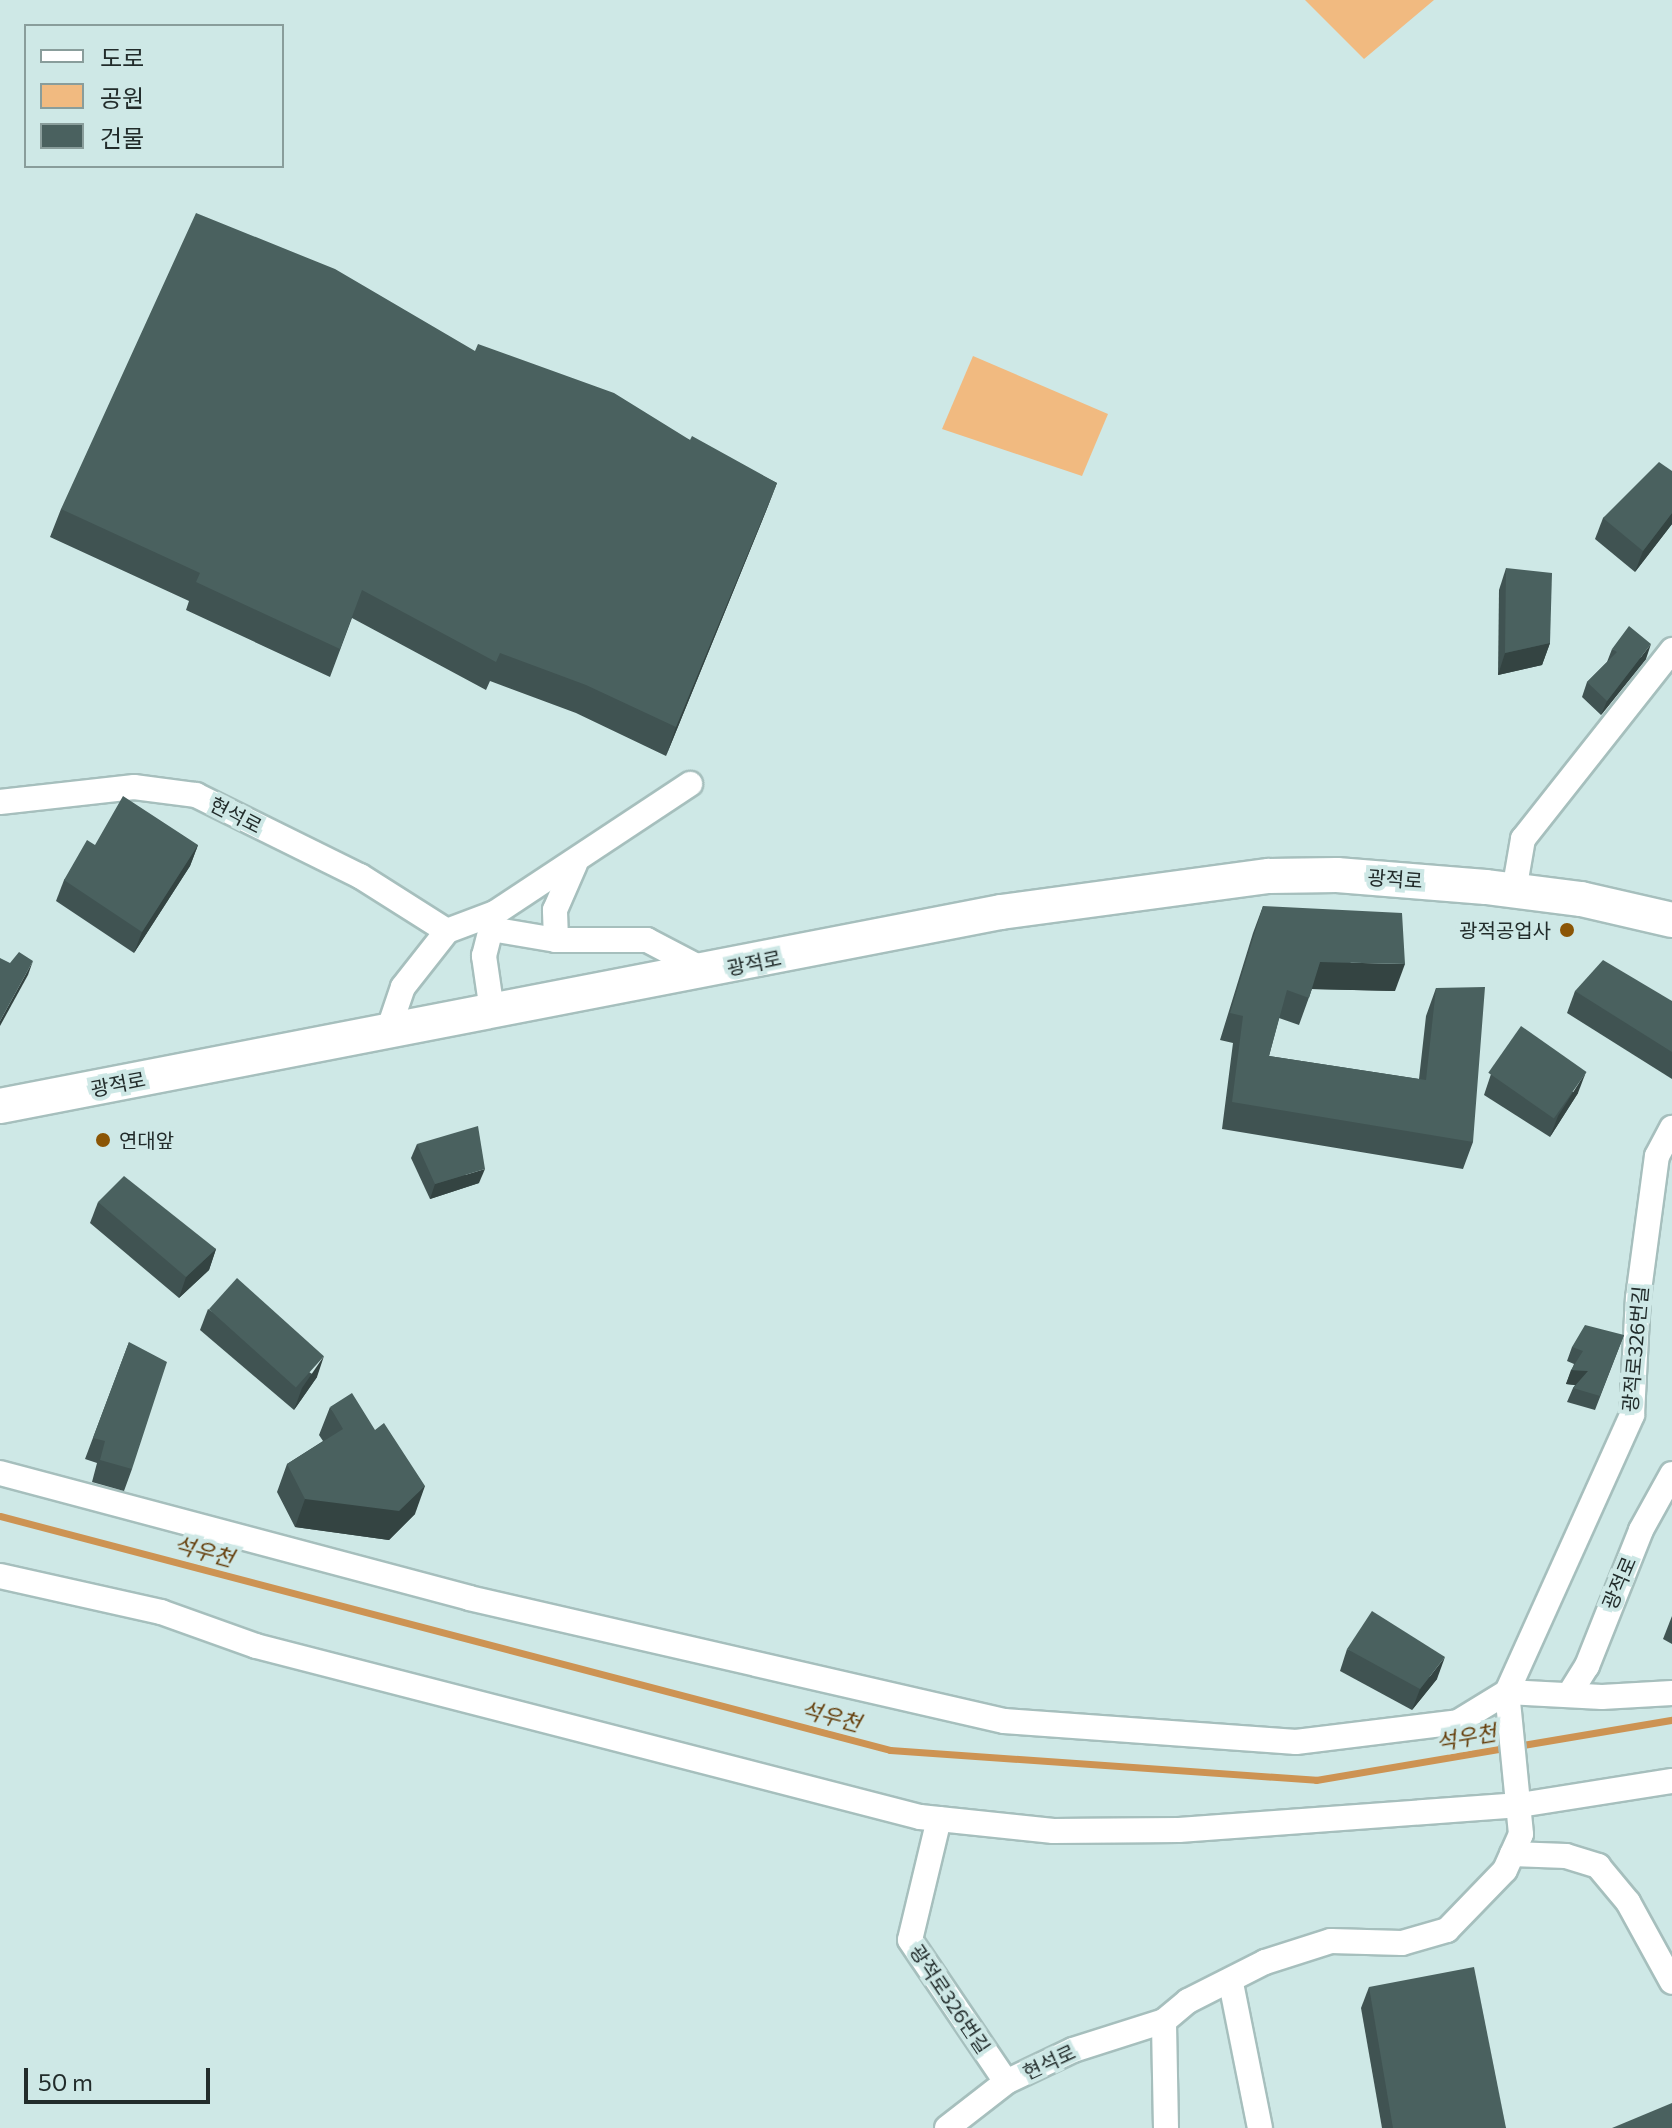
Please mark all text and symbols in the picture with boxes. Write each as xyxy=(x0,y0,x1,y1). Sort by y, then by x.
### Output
legend xyxy=(24,24,284,168)
text: 도로 xyxy=(100,43,144,72)
text: 공원 xyxy=(100,83,144,112)
text: 건물 xyxy=(100,123,144,152)
street label: 현석로 xyxy=(206,792,266,838)
street label: 광적로 xyxy=(1367,865,1423,893)
place label: 광적공업사 xyxy=(1459,918,1551,942)
marker: 광적공업사 xyxy=(1558,921,1576,939)
street label: 광적로 xyxy=(725,946,783,980)
street label: 광적로 xyxy=(89,1067,147,1101)
place label: 연대앞 xyxy=(119,1128,174,1152)
marker: 연대앞 xyxy=(94,1131,112,1149)
street label: 광적로326번길 xyxy=(1618,1285,1652,1413)
water label: 석우천 xyxy=(171,1530,237,1572)
street label: 광적로 xyxy=(1597,1553,1641,1613)
water label: 석우천 xyxy=(798,1695,864,1737)
water label: 석우천 xyxy=(1434,1719,1498,1755)
street label: 광적로326번길 xyxy=(905,1940,995,2058)
street label: 현석로 xyxy=(1019,2039,1079,2085)
scale bar xyxy=(28,2052,214,2102)
text: 50 m xyxy=(38,2067,93,2096)

